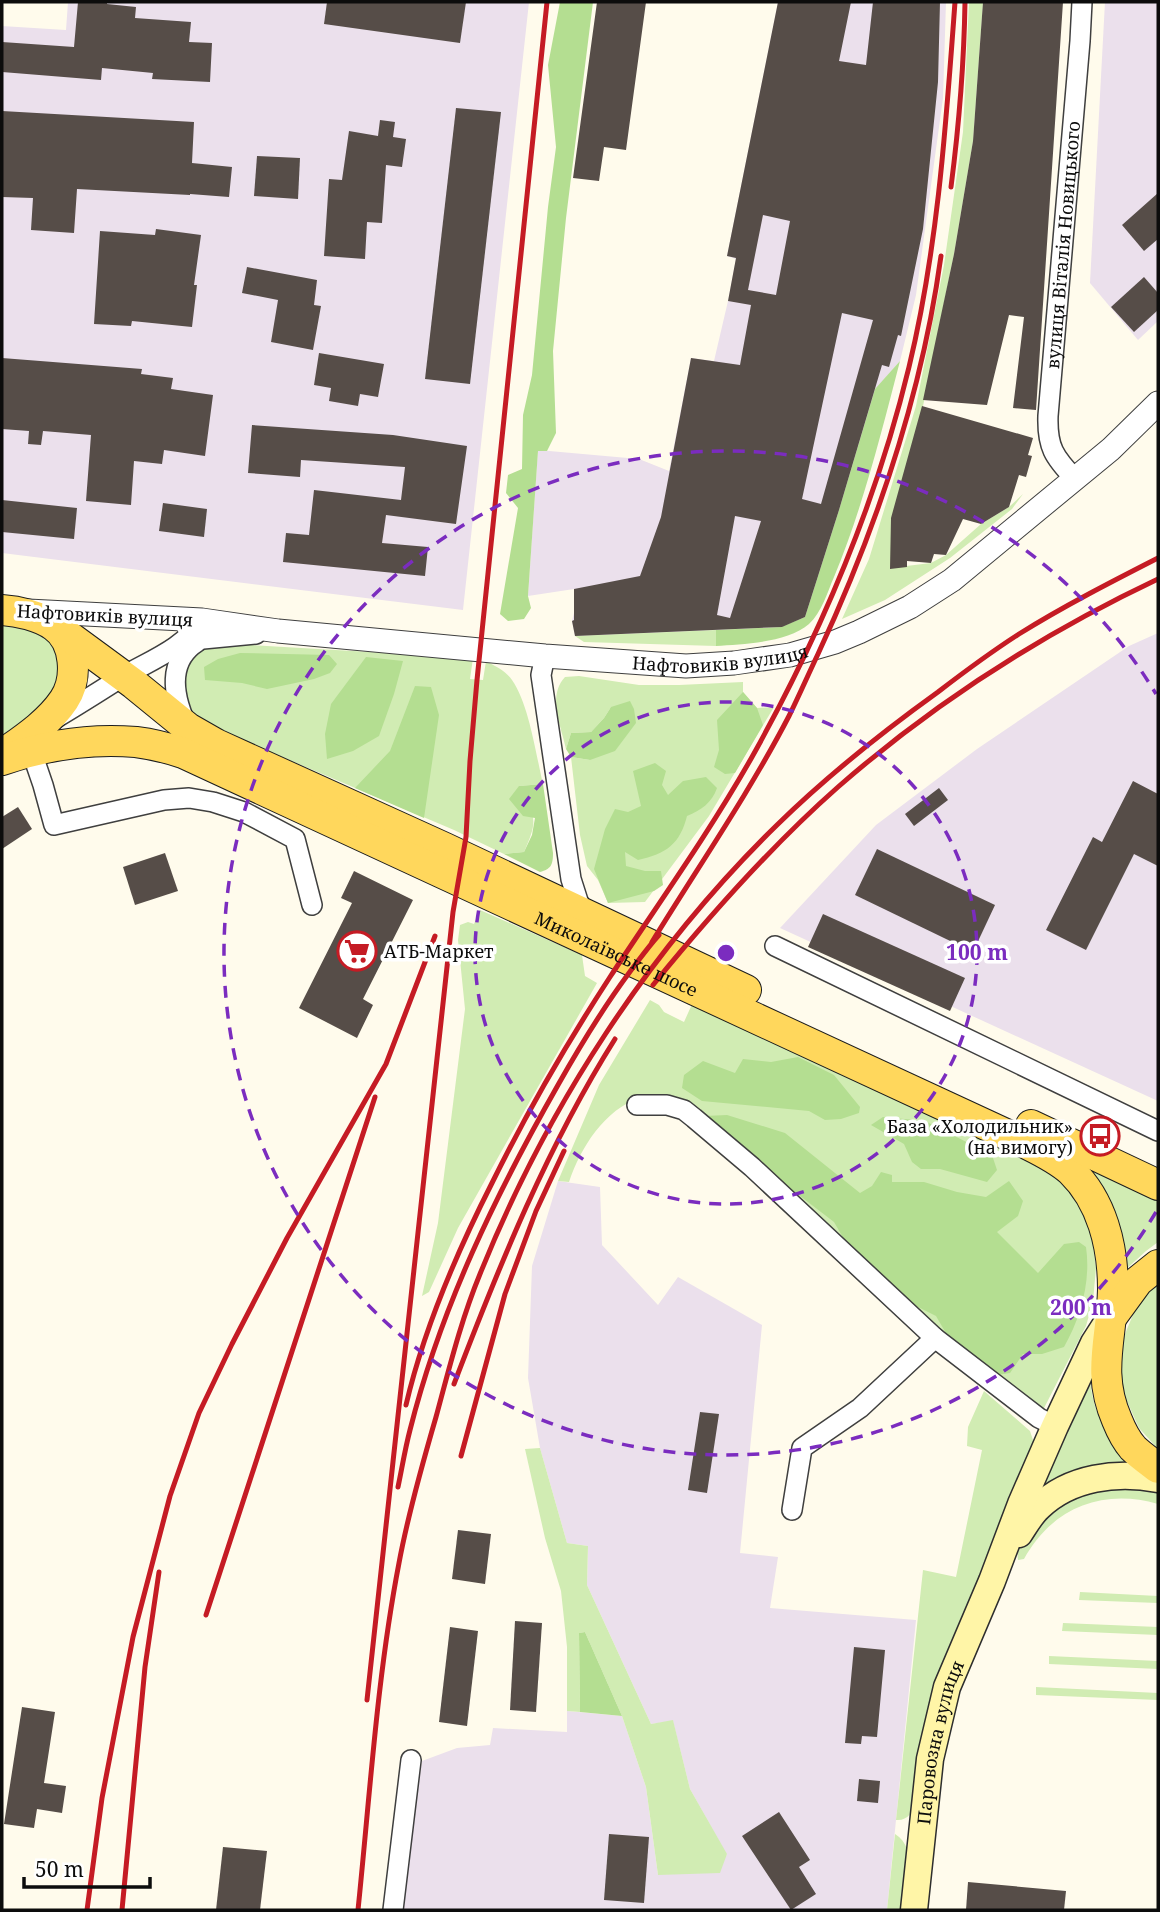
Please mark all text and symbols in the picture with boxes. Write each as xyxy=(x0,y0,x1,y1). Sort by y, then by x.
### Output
street label: вулиця Віталія Новицького xyxy=(1040,120,1085,370)
street label: Нафтовиків вулиця xyxy=(16,598,194,632)
street label: Нафтовиків вулиця xyxy=(631,638,811,678)
street label: Миколаївське шосе xyxy=(531,906,702,1002)
supermarket icon: АТБ-Маркет xyxy=(336,930,378,972)
text: 100 m xyxy=(946,938,1008,966)
place label: АТБ-Маркет xyxy=(384,939,494,963)
centre of rings xyxy=(714,941,738,965)
place label: База «Холодильник» (на вимогу) xyxy=(887,1114,1073,1159)
bus stop icon: База «Холодильник» (на вимогу) xyxy=(1079,1115,1121,1157)
text: 200 m xyxy=(1050,1293,1112,1321)
street label: Паровозна вулиця xyxy=(911,1656,969,1826)
scale bar xyxy=(24,1846,150,1890)
text: 50 m xyxy=(35,1855,84,1883)

